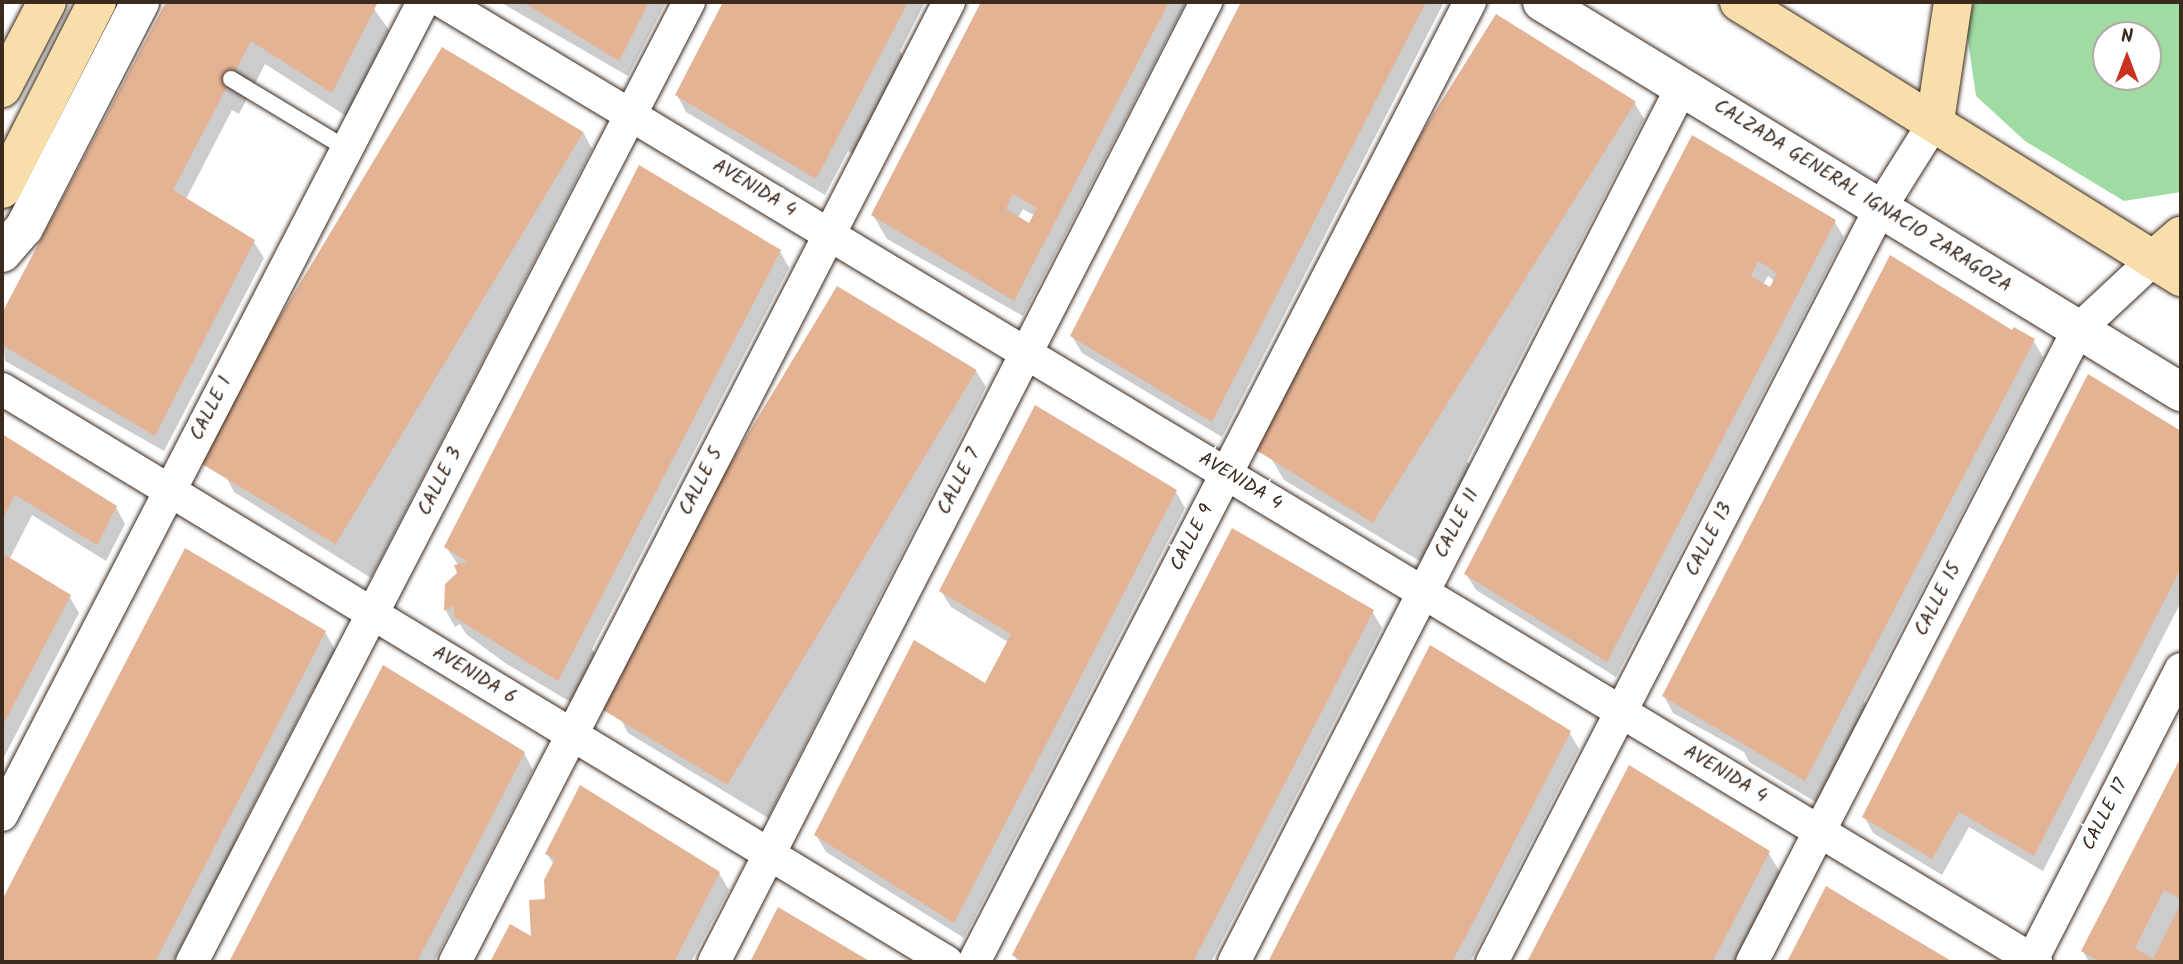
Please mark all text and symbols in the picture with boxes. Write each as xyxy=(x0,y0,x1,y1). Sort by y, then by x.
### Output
north arrow xyxy=(2092,21,2162,91)
text: N xyxy=(2121,22,2133,52)
street label: CALZADA GENERAL IGNACIO ZARAGOZA xyxy=(1709,96,2015,298)
street label: AVENIDA 4 xyxy=(708,155,800,223)
street label: CALLE 1 xyxy=(186,373,238,445)
street label: CALLE 3 xyxy=(414,444,468,520)
street label: CALLE 5 xyxy=(675,444,729,520)
street label: CALLE 7 xyxy=(934,445,986,519)
street label: AVENIDA 4 xyxy=(1194,448,1286,516)
street label: CALLE 11 xyxy=(1431,486,1485,562)
street label: CALLE 13 xyxy=(1682,500,1738,580)
street label: CALLE 9 xyxy=(1167,501,1219,575)
street label: CALLE 15 xyxy=(1911,560,1967,640)
street label: AVENIDA 6 xyxy=(428,642,520,710)
street label: AVENIDA 4 xyxy=(1679,741,1771,809)
street label: CALLE 17 xyxy=(2078,775,2134,855)

